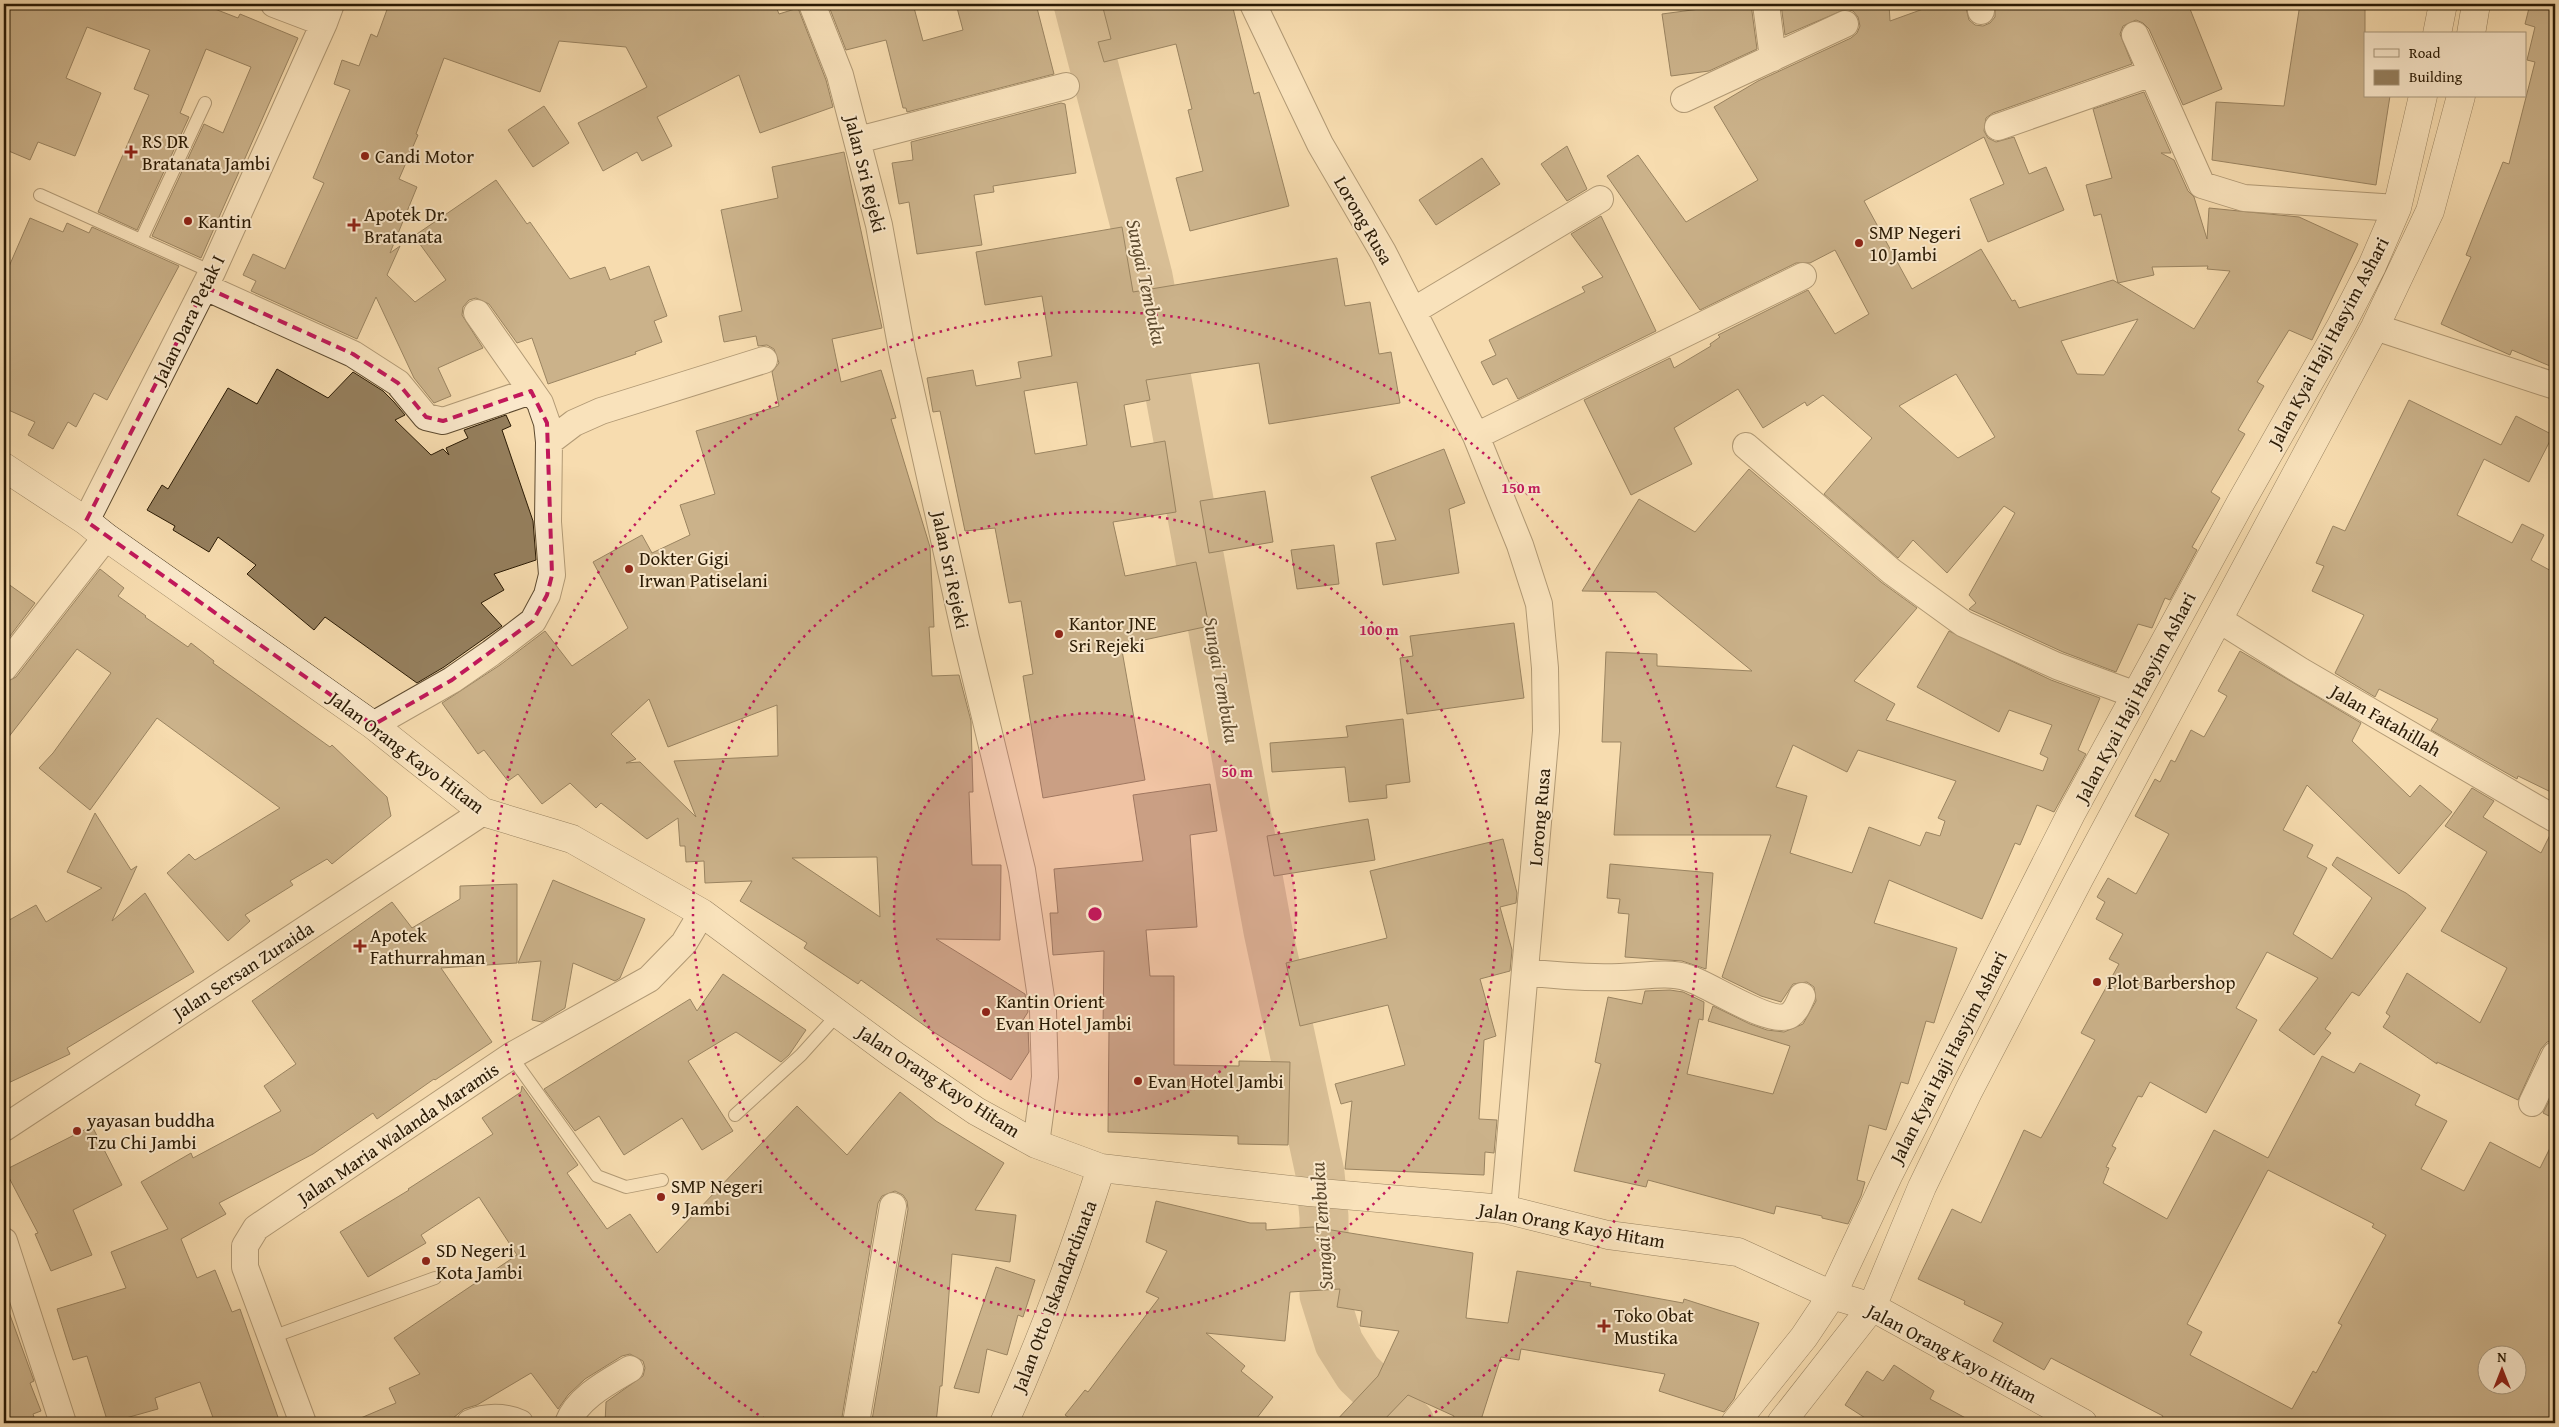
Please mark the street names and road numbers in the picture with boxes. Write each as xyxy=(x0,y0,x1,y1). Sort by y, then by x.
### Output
street label: Jalan Sri Rejeki xyxy=(837,111,894,235)
street label: Lorong Rusa xyxy=(1327,170,1401,270)
street label: Jalan Kyai Haji Hasyim Ashari xyxy=(2260,232,2395,454)
street label: Jalan Dara Petak I xyxy=(144,250,231,390)
street label: Jalan Sri Rejeki xyxy=(924,507,977,631)
street label: Jalan Kyai Haji Hasyim Ashari xyxy=(2067,587,2202,809)
street label: Jalan Fatahillah xyxy=(2324,676,2447,763)
street label: Jalan Orang Kayo Hitam xyxy=(322,683,491,820)
street label: Lorong Rusa xyxy=(1521,767,1557,867)
street label: Jalan Sersan Zuraida xyxy=(165,914,319,1027)
street label: Jalan Kyai Haji Hasyim Ashari xyxy=(1881,946,2014,1170)
street label: Jalan Orang Kayo Hitam xyxy=(850,1017,1026,1144)
street label: Jalan Maria Walanda Maramis xyxy=(290,1055,504,1212)
street label: Jalan Orang Kayo Hitam xyxy=(1475,1194,1668,1255)
street label: Jalan Otto Iskandardinata xyxy=(1004,1196,1103,1398)
street label: Jalan Orang Kayo Hitam xyxy=(1860,1295,2042,1410)

